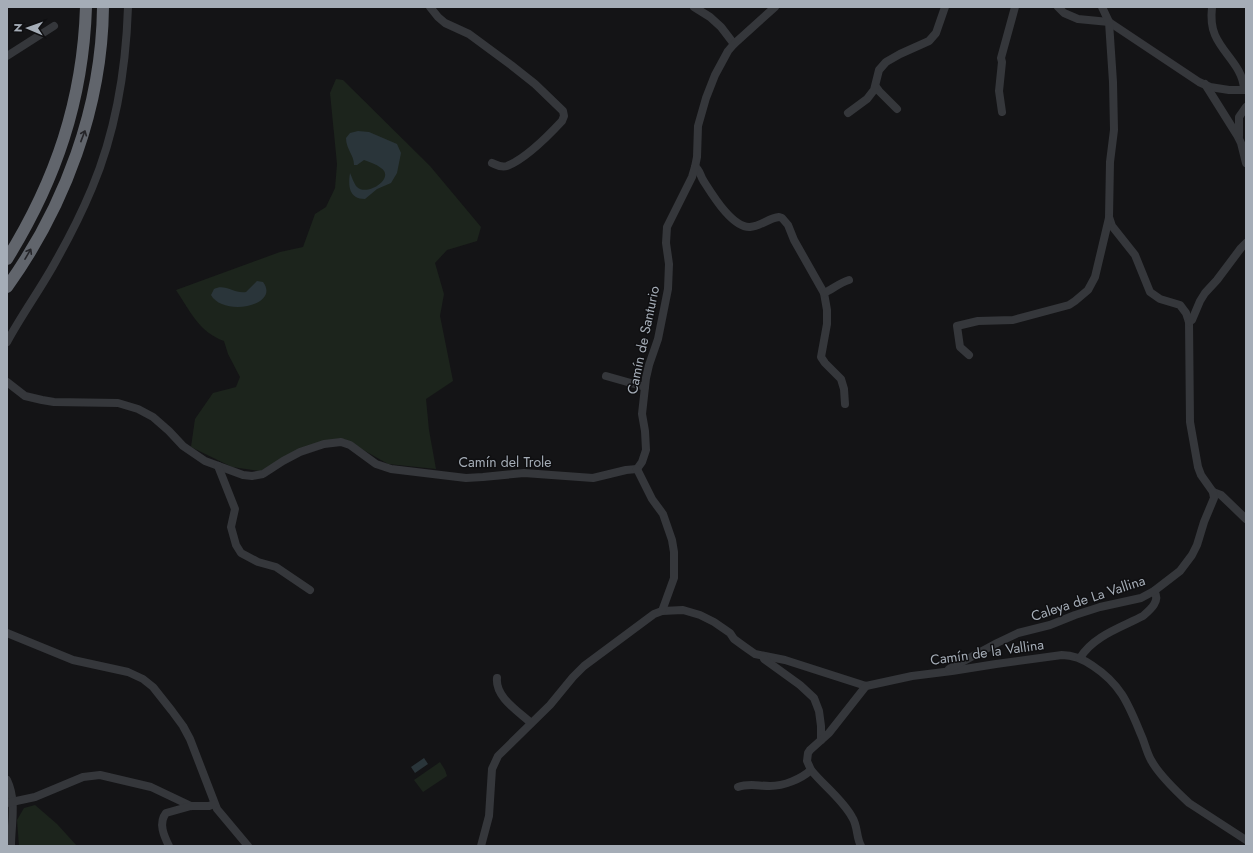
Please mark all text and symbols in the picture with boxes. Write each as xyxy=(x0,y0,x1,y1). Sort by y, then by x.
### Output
north arrow xyxy=(8,8,48,48)
text: N xyxy=(10,23,26,32)
one-way arrow xyxy=(79,131,87,143)
one-way arrow xyxy=(25,248,33,260)
street label: Camín de Santurio xyxy=(622,284,664,396)
street label: Camín del Trole xyxy=(458,452,552,472)
street label: Caleya de La Vallina xyxy=(1028,570,1148,626)
street label: Camín de la Vallina xyxy=(929,634,1045,670)

